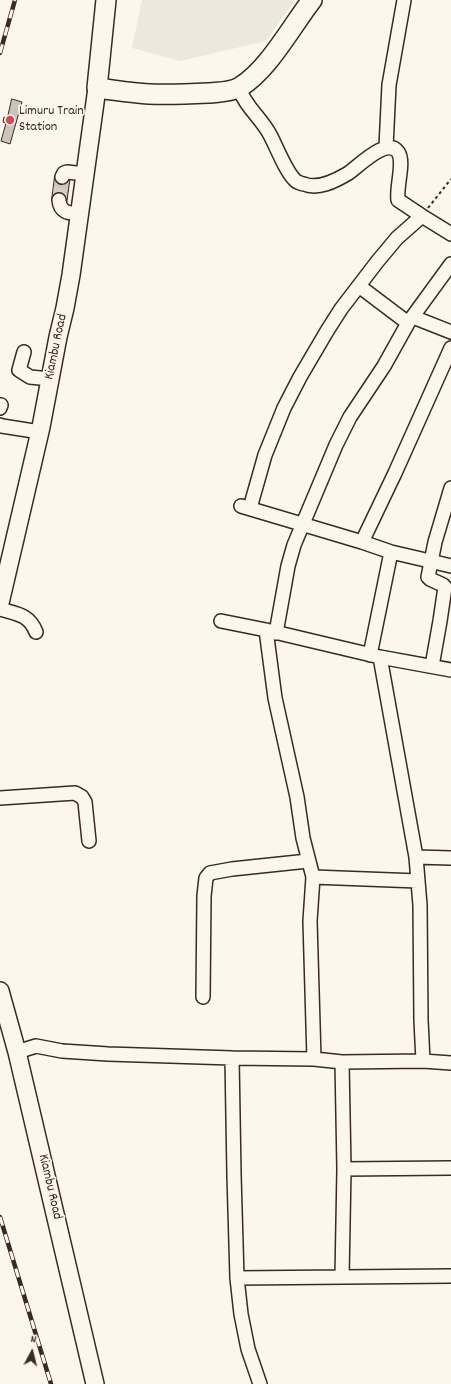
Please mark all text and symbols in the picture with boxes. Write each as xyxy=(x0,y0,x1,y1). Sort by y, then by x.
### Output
place label: Limuru Train Station xyxy=(19,104,84,136)
marker: Limuru Train Station xyxy=(4,114,16,126)
street label: Kiambu Road xyxy=(42,313,72,381)
street label: Kiambu Road xyxy=(33,1153,65,1221)
north arrow xyxy=(12,1332,52,1372)
text: N xyxy=(30,1332,37,1348)

